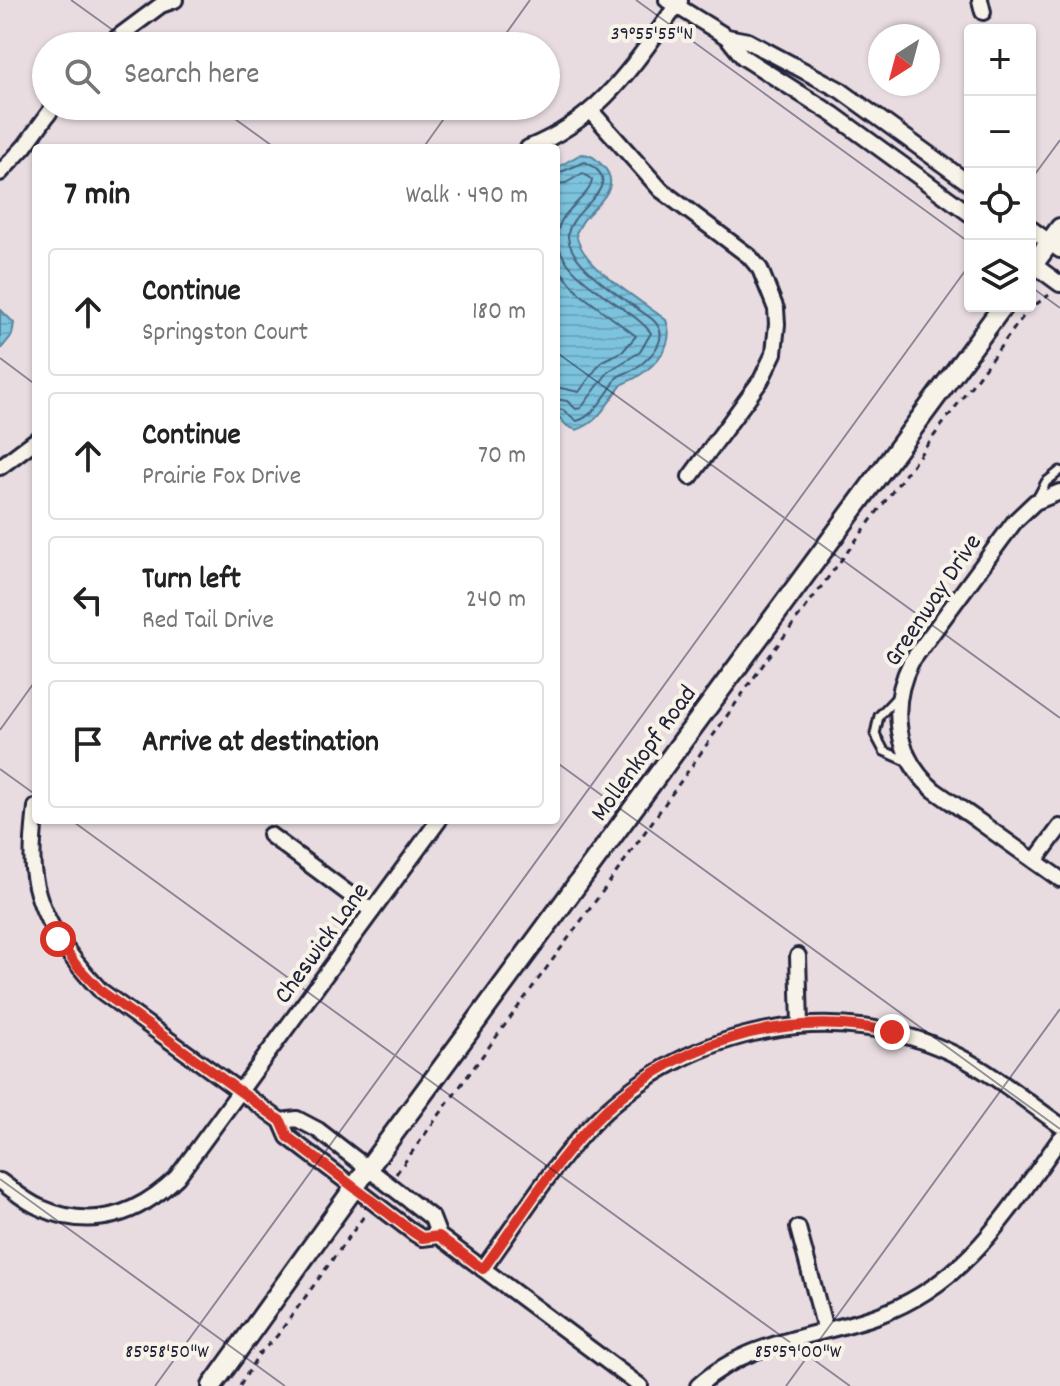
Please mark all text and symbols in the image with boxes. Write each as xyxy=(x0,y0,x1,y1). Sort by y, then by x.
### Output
text: 39°55'55"N xyxy=(611,21,693,49)
north arrow xyxy=(868,24,940,96)
map controls xyxy=(964,24,1036,312)
button: + xyxy=(964,24,1036,96)
search box xyxy=(32,32,560,120)
icon: search xyxy=(60,54,104,98)
text: Search here xyxy=(124,55,260,98)
button: − xyxy=(964,96,1036,168)
button: locate xyxy=(964,168,1036,240)
text: 7 min xyxy=(64,172,130,221)
text: Walk · 490 m xyxy=(405,178,528,215)
button: layers xyxy=(964,240,1036,312)
text: Continue xyxy=(142,272,241,315)
icon: ahead xyxy=(66,290,110,334)
text: 180 m xyxy=(472,294,526,331)
text: Springston Court xyxy=(142,315,308,352)
text: Continue xyxy=(142,416,241,459)
icon: ahead xyxy=(66,434,110,478)
text: 70 m xyxy=(478,438,526,475)
text: Prairie Fox Drive xyxy=(142,459,301,496)
street label: Greenway Drive xyxy=(876,527,992,675)
text: Turn left xyxy=(142,560,241,603)
icon: left xyxy=(66,578,110,622)
text: 240 m xyxy=(466,582,526,619)
text: Red Tail Drive xyxy=(142,603,274,640)
street label: Mollenkopf Road xyxy=(583,678,707,830)
icon: arrive xyxy=(66,722,110,766)
text: Arrive at destination xyxy=(142,723,379,766)
street label: Cheswick Lane xyxy=(266,876,380,1012)
route start xyxy=(40,921,76,957)
route end xyxy=(874,1014,910,1050)
text: 85°58'50"W xyxy=(125,1339,209,1367)
text: 85°59'00"W xyxy=(755,1339,842,1367)

